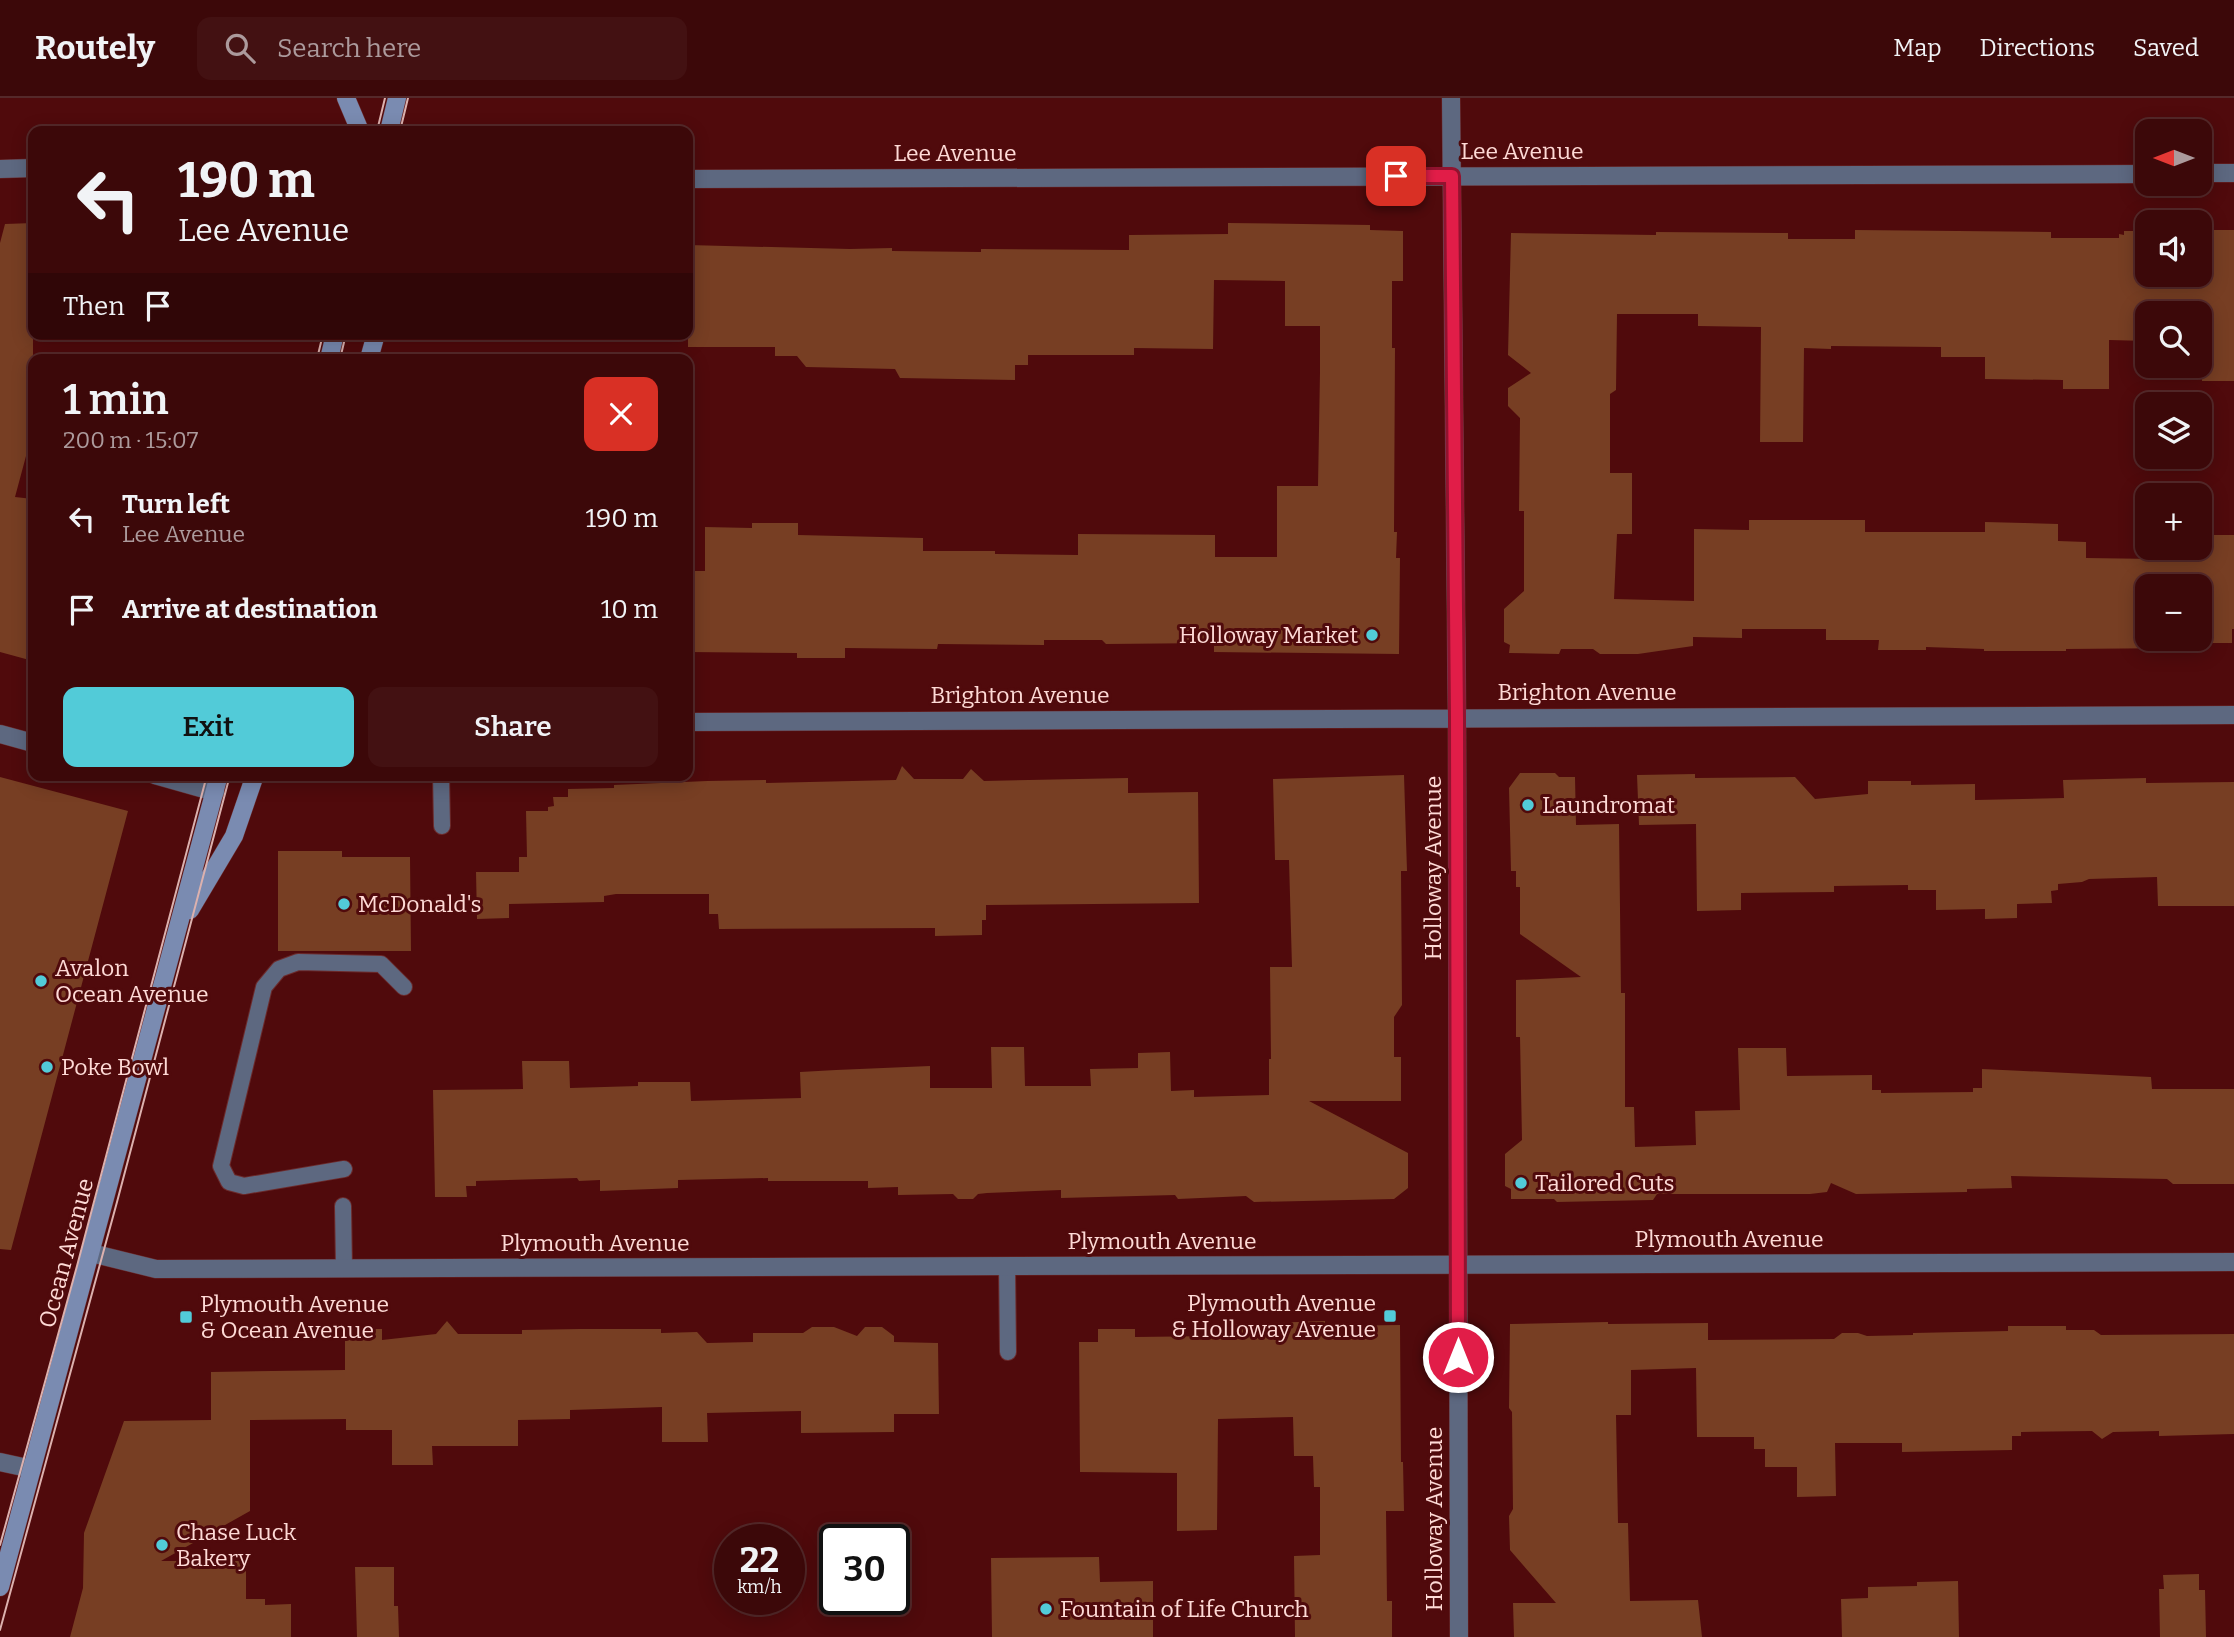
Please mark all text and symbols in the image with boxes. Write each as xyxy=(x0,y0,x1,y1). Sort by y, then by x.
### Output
search box xyxy=(197,17,687,80)
text: Routely xyxy=(35,28,155,68)
icon: search xyxy=(221,29,259,67)
text: Search here xyxy=(277,33,421,64)
text: Map xyxy=(1893,34,1942,62)
text: Directions xyxy=(1980,34,2095,62)
text: Saved xyxy=(2133,34,2199,62)
north arrow xyxy=(2135,119,2212,196)
map controls xyxy=(2135,119,2212,651)
street label: Lee Avenue xyxy=(1460,137,1584,165)
street label: Lee Avenue xyxy=(893,139,1017,167)
pin xyxy=(1366,146,1426,206)
text: 190 m xyxy=(178,151,315,210)
icon: left xyxy=(63,154,154,245)
icon: arrive xyxy=(1377,157,1415,195)
button: sound xyxy=(2135,210,2212,287)
text: Lee Avenue xyxy=(178,211,349,249)
icon: arrive xyxy=(139,287,177,325)
text: Then xyxy=(63,291,125,322)
button: search xyxy=(2135,301,2212,378)
text: 1 min xyxy=(63,375,169,425)
button: close xyxy=(584,377,658,451)
button: layers xyxy=(2135,392,2212,469)
text: 200 m · 15:07 xyxy=(63,426,198,454)
button: + xyxy=(2135,483,2212,560)
text: Turn left xyxy=(122,489,230,520)
icon: left xyxy=(63,500,101,538)
text: 190 m xyxy=(586,503,658,534)
text: Lee Avenue xyxy=(122,520,245,548)
button: − xyxy=(2135,574,2212,651)
icon: arrive xyxy=(63,591,101,629)
text: Arrive at destination xyxy=(122,594,377,625)
text: 10 m xyxy=(601,594,658,625)
place label: Holloway Market xyxy=(1179,621,1358,649)
marker: Holloway Market xyxy=(1364,627,1380,643)
street label: Brighton Avenue xyxy=(1497,678,1677,706)
street label: Brighton Avenue xyxy=(930,681,1110,709)
button: Exit xyxy=(63,687,354,767)
button: Share xyxy=(368,687,658,767)
street label: Holloway Avenue xyxy=(1419,776,1447,960)
place label: Laundromat xyxy=(1542,791,1675,819)
marker: Laundromat xyxy=(1520,797,1536,813)
place label: McDonald's xyxy=(358,890,482,918)
marker: McDonald's xyxy=(336,896,352,912)
place label: Avalon Ocean Avenue xyxy=(55,954,209,1008)
marker: Avalon Ocean Avenue xyxy=(33,973,49,989)
place label: Poke Bowl xyxy=(61,1053,169,1081)
marker: Poke Bowl xyxy=(39,1059,55,1075)
place label: Tailored Cuts xyxy=(1535,1169,1674,1197)
street label: Ocean Avenue xyxy=(33,1175,99,1331)
marker: Tailored Cuts xyxy=(1513,1175,1529,1191)
street label: Plymouth Avenue xyxy=(1635,1225,1823,1253)
street label: Plymouth Avenue xyxy=(1068,1227,1256,1255)
street label: Plymouth Avenue xyxy=(501,1229,689,1257)
place label: Plymouth Avenue & Holloway Avenue xyxy=(1171,1289,1376,1343)
place label: Plymouth Avenue & Ocean Avenue xyxy=(200,1290,389,1344)
marker: Plymouth Avenue & Holloway Avenue xyxy=(1382,1308,1398,1324)
marker: Plymouth Avenue & Ocean Avenue xyxy=(178,1309,194,1325)
position arrow xyxy=(1421,1320,1495,1394)
street label: Holloway Avenue xyxy=(1420,1427,1448,1611)
place label: Chase Luck Bakery xyxy=(176,1518,296,1572)
speed limit sign: 30 xyxy=(819,1524,910,1615)
marker: Chase Luck Bakery xyxy=(154,1537,170,1553)
text: 22 xyxy=(740,1539,779,1581)
text: km/h xyxy=(737,1576,782,1598)
place label: Fountain of Life Church xyxy=(1060,1595,1309,1623)
marker: Fountain of Life Church xyxy=(1038,1601,1054,1617)

